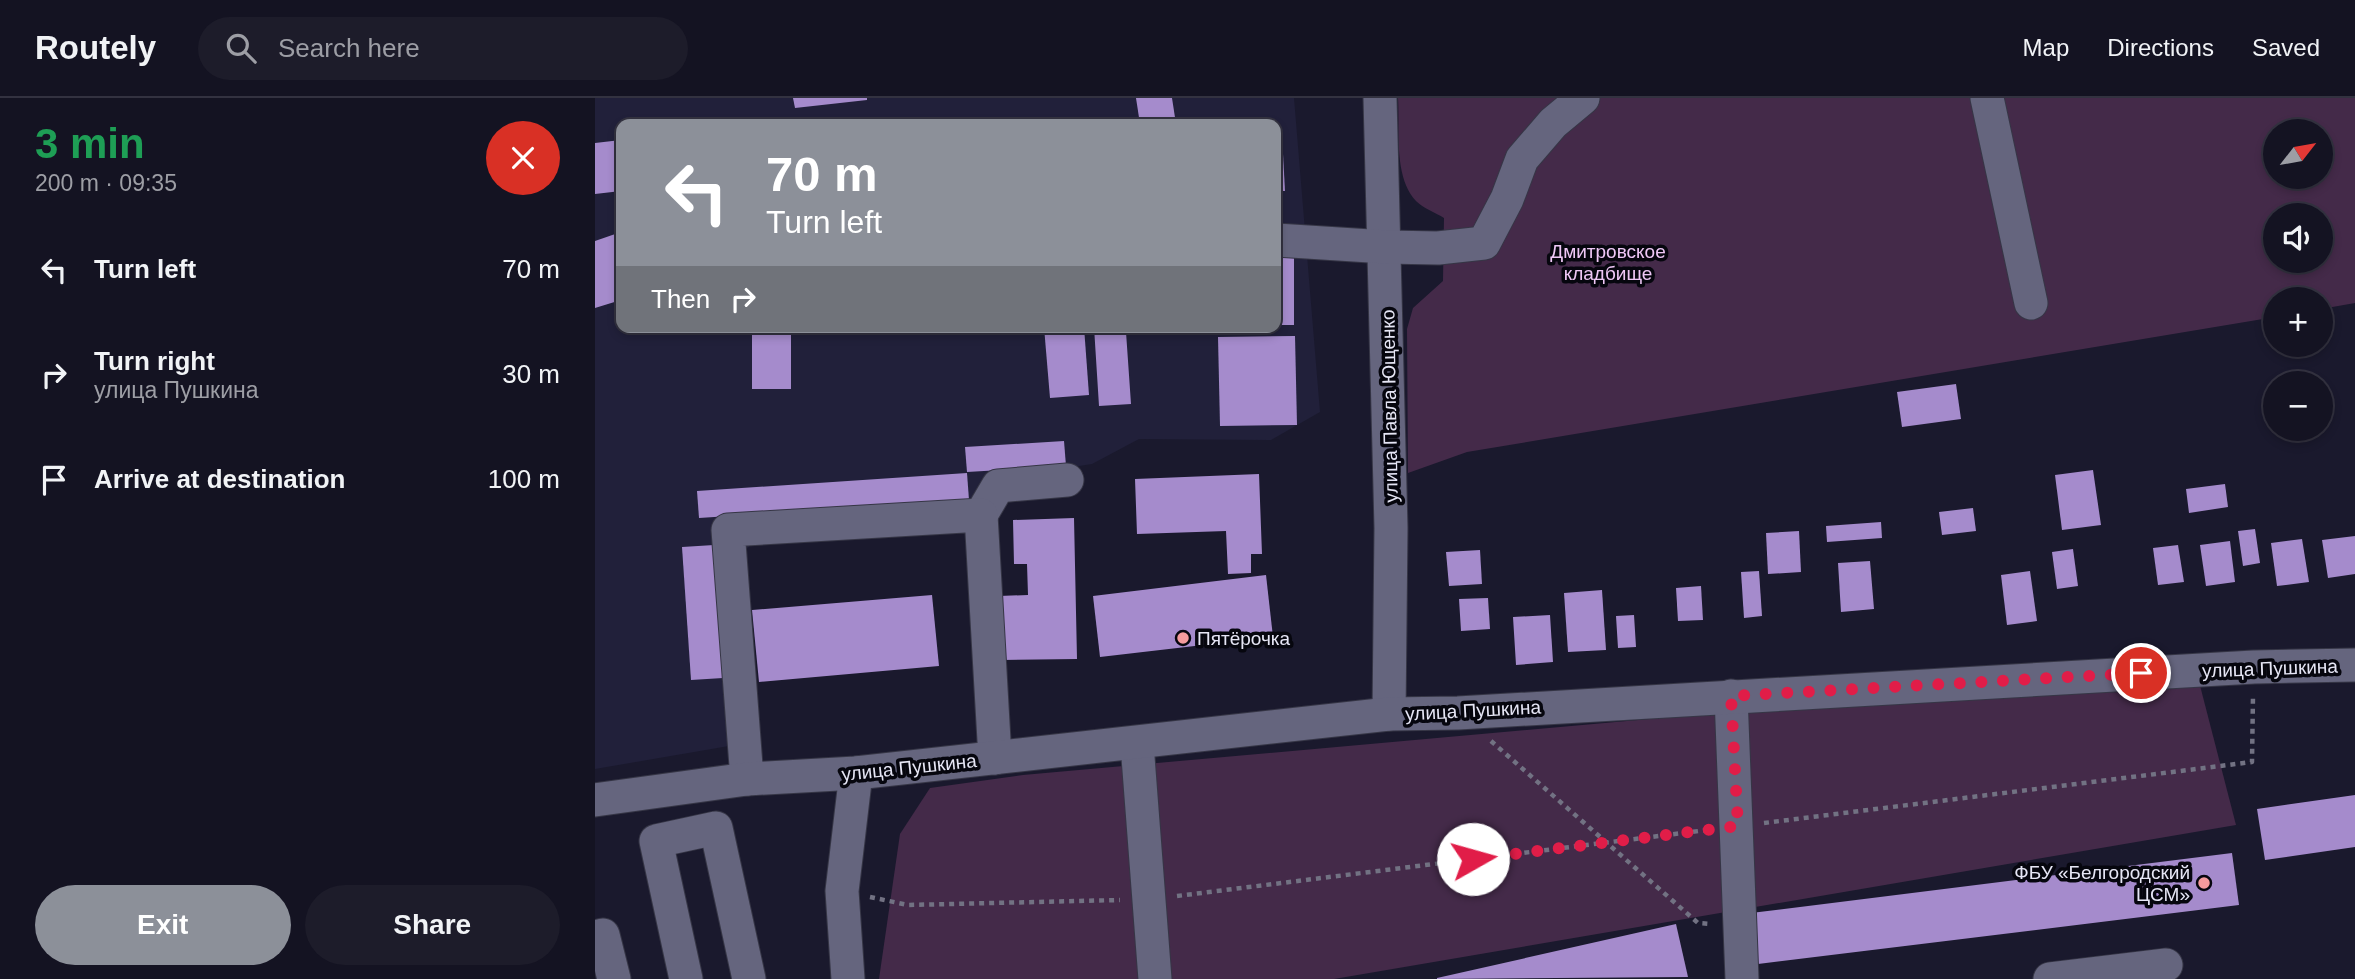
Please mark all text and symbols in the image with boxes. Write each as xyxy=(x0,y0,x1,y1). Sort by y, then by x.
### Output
search box xyxy=(198,17,688,80)
text: Routely xyxy=(35,29,156,66)
icon: search xyxy=(222,29,260,67)
text: Search here xyxy=(278,33,420,63)
text: Map xyxy=(2023,34,2069,61)
text: Directions xyxy=(2107,34,2214,61)
text: Saved xyxy=(2252,34,2320,61)
north arrow xyxy=(2263,119,2333,189)
map controls xyxy=(2263,119,2333,441)
text: 3 min xyxy=(35,120,145,167)
button: close xyxy=(486,121,560,195)
icon: left xyxy=(651,147,742,238)
text: 70 m xyxy=(766,147,878,201)
text: 200 m · 09:35 xyxy=(35,170,177,196)
button: sound xyxy=(2263,203,2333,273)
text: Turn left xyxy=(766,204,882,240)
park label: Дмитровское кладбище xyxy=(1550,241,1666,284)
icon: left xyxy=(35,251,73,289)
text: Turn left xyxy=(94,254,196,284)
text: 70 m xyxy=(502,254,560,284)
icon: right xyxy=(724,280,762,318)
text: Then xyxy=(651,284,710,314)
button: + xyxy=(2263,287,2333,357)
street label: улица Павла Ющенко xyxy=(1377,309,1402,503)
text: Turn right xyxy=(94,346,215,376)
icon: right xyxy=(35,356,73,394)
text: 30 m xyxy=(502,359,560,389)
button: − xyxy=(2263,371,2333,441)
text: улица Пушкина xyxy=(94,377,259,403)
icon: arrive xyxy=(35,461,73,499)
text: Arrive at destination xyxy=(94,464,345,494)
text: 100 m xyxy=(488,464,560,494)
place label: Пятёрочка xyxy=(1197,628,1291,649)
marker: Пятёрочка xyxy=(1175,630,1191,646)
pin xyxy=(2111,643,2171,703)
icon: arrive xyxy=(2122,654,2160,692)
street label: улица Пушкина xyxy=(2202,656,2339,681)
street label: улица Пушкина xyxy=(1405,696,1542,725)
street label: улица Пушкина xyxy=(840,750,978,785)
position arrow xyxy=(1436,822,1510,896)
place label: ФБУ «Белгородский ЦСМ» xyxy=(2014,862,2190,905)
marker: ФБУ «Белгородский ЦСМ» xyxy=(2196,875,2212,891)
button: Exit xyxy=(35,885,291,965)
button: Share xyxy=(305,885,560,965)

